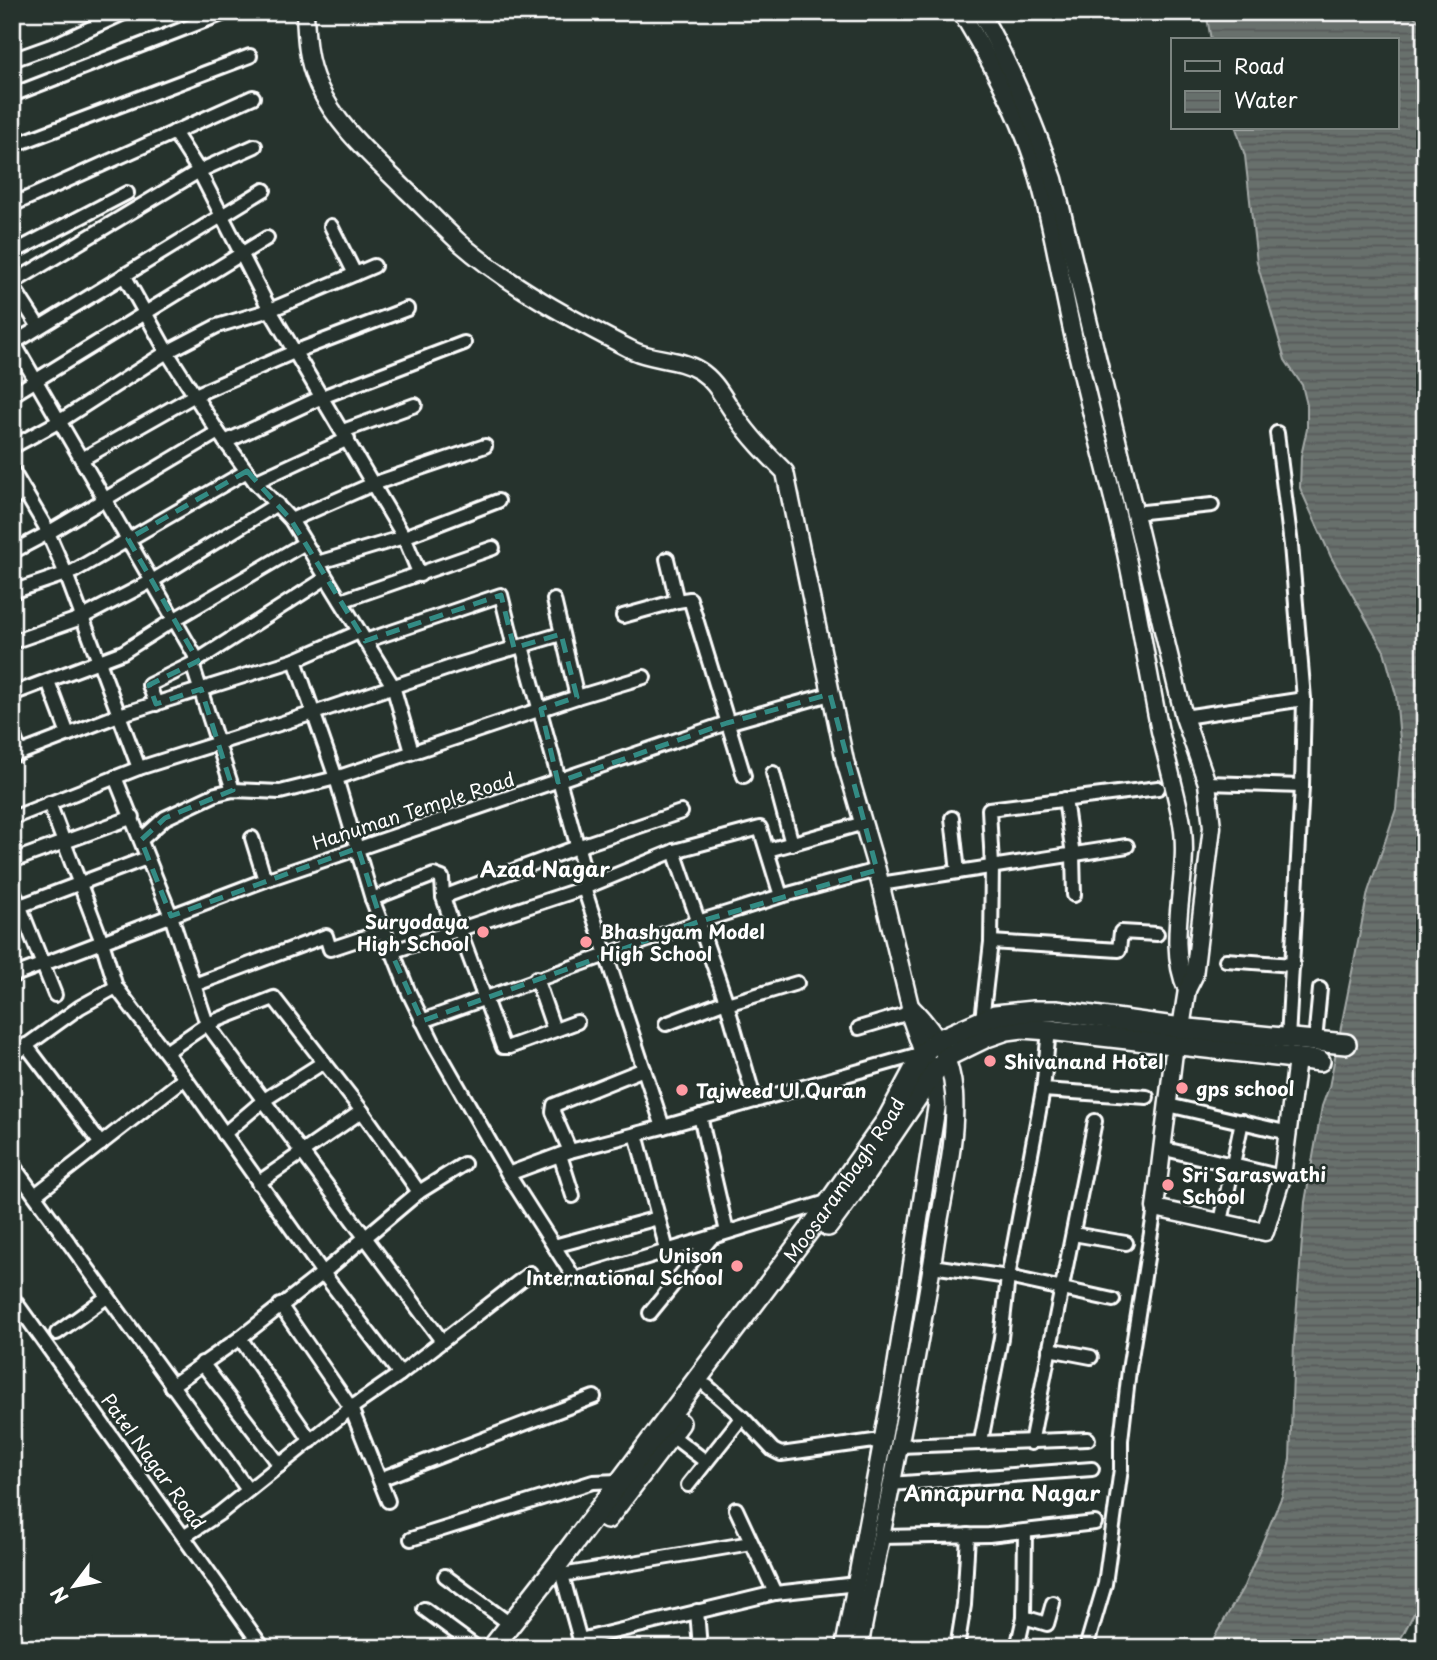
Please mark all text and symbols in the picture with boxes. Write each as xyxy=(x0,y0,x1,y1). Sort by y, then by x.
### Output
legend xyxy=(1171,38,1398,130)
text: Road xyxy=(1234,49,1285,81)
text: Water xyxy=(1234,83,1298,115)
street label: Hanuman Temple Road xyxy=(308,764,518,856)
district label: Azad Nagar xyxy=(480,852,610,884)
place label: Suryodaya High School xyxy=(357,907,469,957)
place label: Bhashyam Model High School xyxy=(600,917,765,967)
marker: Suryodaya High School xyxy=(475,924,491,940)
marker: Bhashyam Model High School xyxy=(578,934,594,950)
place label: Shivanand Hotel xyxy=(1004,1047,1163,1075)
marker: Shivanand Hotel xyxy=(982,1053,998,1069)
place label: gps school xyxy=(1196,1074,1295,1102)
place label: Tajweed Ul Quran xyxy=(696,1076,867,1104)
marker: gps school xyxy=(1174,1080,1190,1096)
marker: Tajweed Ul Quran xyxy=(674,1082,690,1098)
street label: Moosarambagh Road xyxy=(776,1092,911,1267)
place label: Sri Saraswathi School xyxy=(1182,1160,1326,1210)
marker: Sri Saraswathi School xyxy=(1160,1177,1176,1193)
place label: Unison International School xyxy=(526,1241,723,1291)
marker: Unison International School xyxy=(729,1258,745,1274)
street label: Patel Nagar Road xyxy=(95,1387,213,1535)
district label: Annapurna Nagar xyxy=(903,1476,1100,1508)
north arrow xyxy=(38,1552,108,1622)
text: N xyxy=(43,1582,75,1609)

